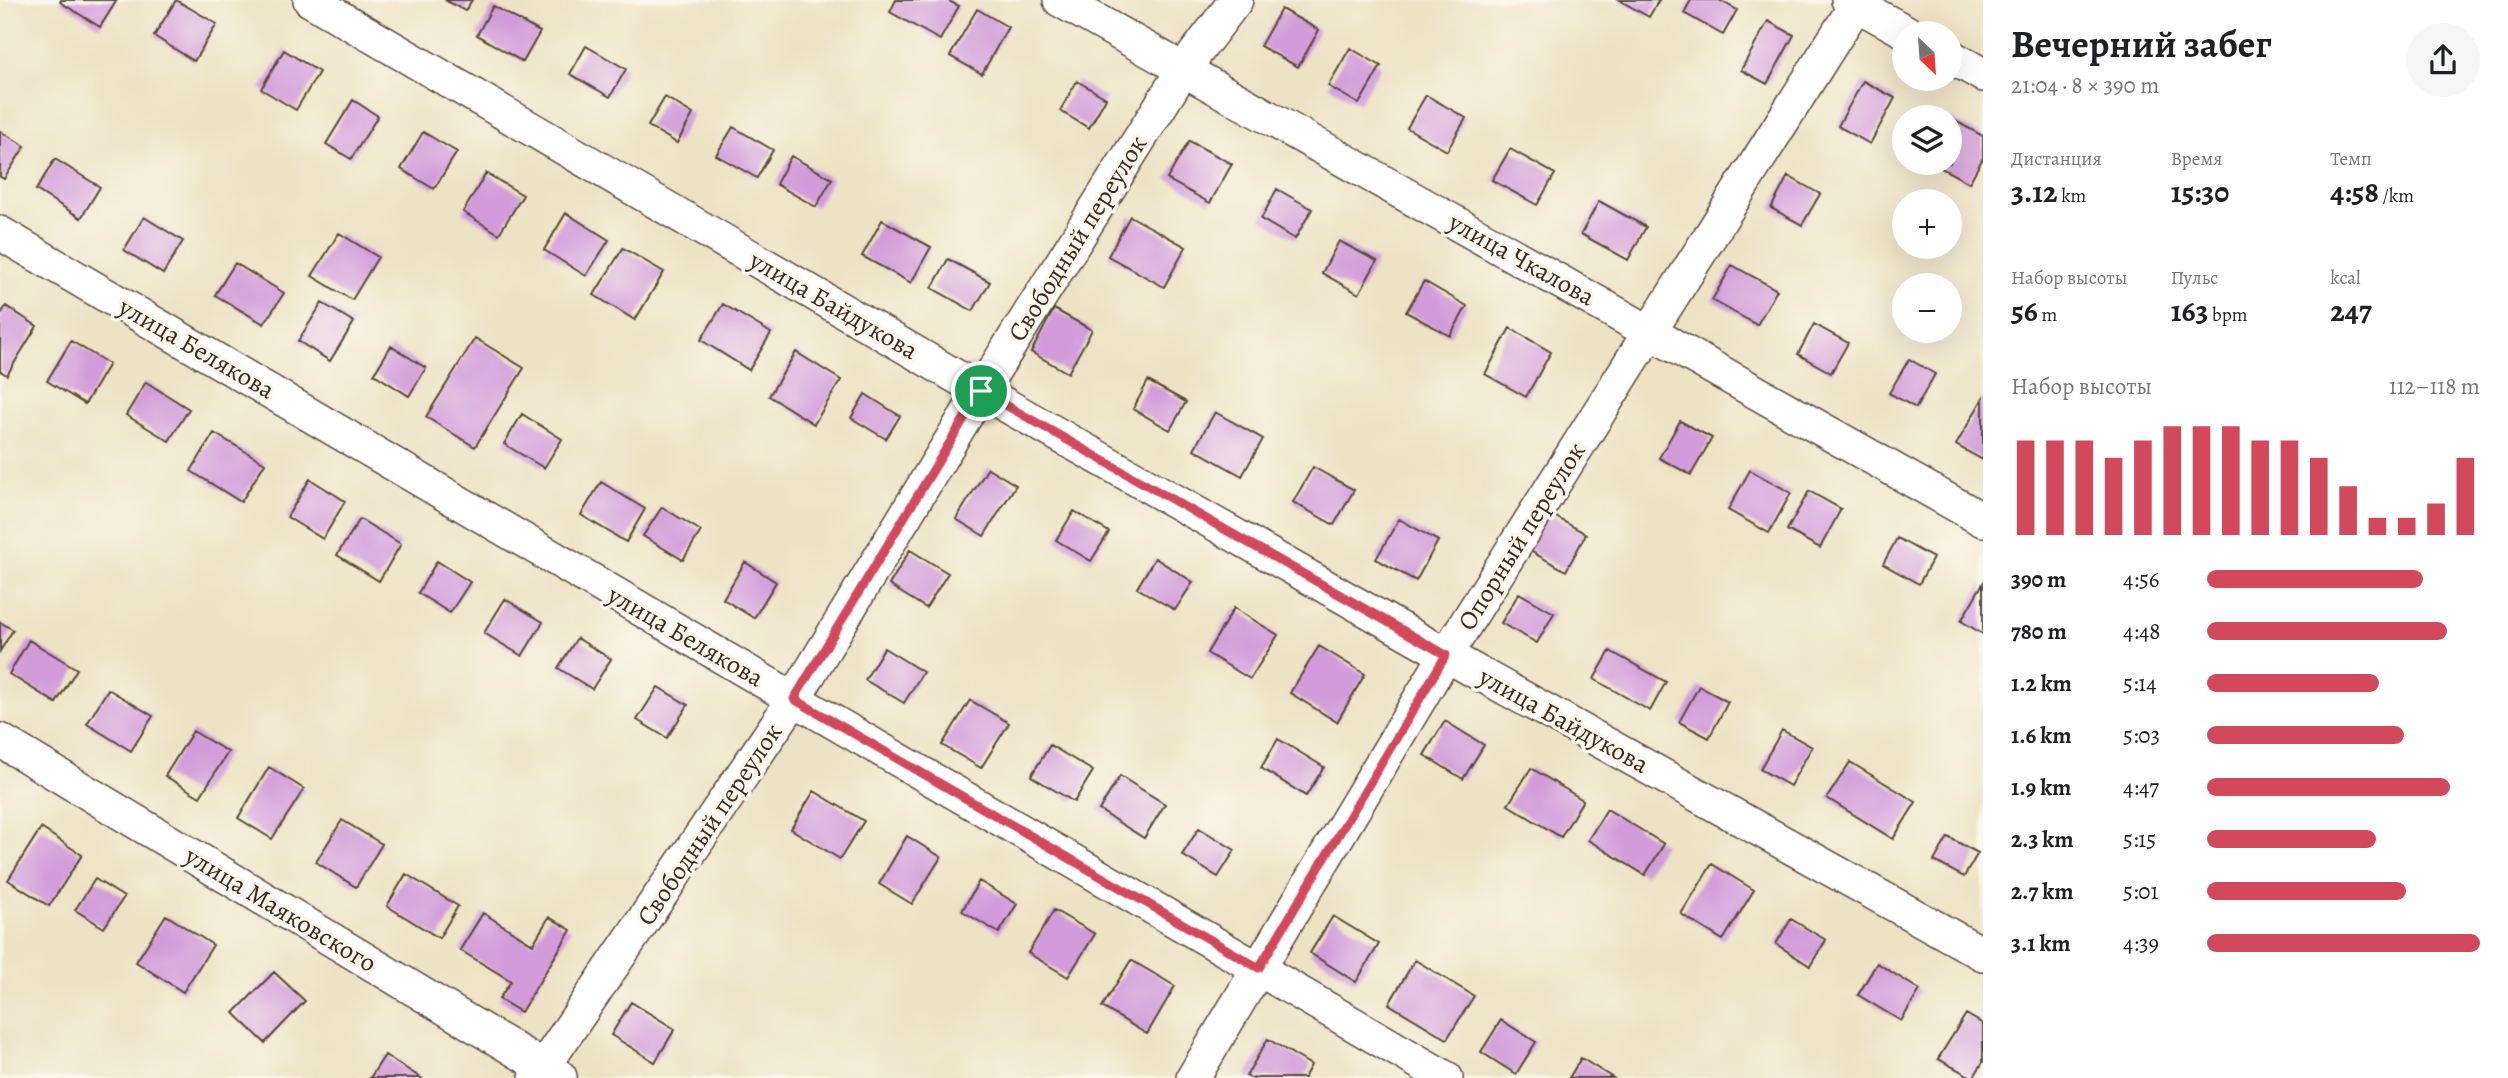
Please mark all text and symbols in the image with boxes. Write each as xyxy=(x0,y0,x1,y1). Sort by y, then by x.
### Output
text: Вечерний забег xyxy=(2011,18,2272,70)
north arrow xyxy=(1892,21,1962,91)
map controls xyxy=(1892,21,1962,343)
button: share xyxy=(2406,23,2480,97)
text: 21:04 · 8 × 390 m xyxy=(2011,70,2160,101)
button: layers xyxy=(1892,105,1962,175)
street label: Свободный переулок xyxy=(1000,128,1155,348)
text: Дистанция xyxy=(2011,146,2102,172)
text: Время xyxy=(2171,146,2222,172)
text: Темп xyxy=(2330,146,2372,172)
text: 3.12 xyxy=(2011,172,2057,212)
text: 15:30 xyxy=(2171,172,2229,212)
text: 4:58 xyxy=(2330,172,2379,212)
text: km xyxy=(2057,183,2086,209)
text: /km xyxy=(2379,183,2414,209)
button: + xyxy=(1892,189,1962,259)
street label: улица Чкалова xyxy=(1441,204,1601,314)
street label: улица Байдукова xyxy=(742,242,924,368)
text: Набор высоты xyxy=(2011,265,2127,291)
text: Пульс xyxy=(2171,265,2218,291)
text: kcal xyxy=(2330,265,2361,291)
button: − xyxy=(1892,273,1962,343)
street label: улица Белякова xyxy=(111,289,281,407)
text: 56 xyxy=(2011,291,2038,331)
text: 163 xyxy=(2171,291,2208,331)
text: 247 xyxy=(2330,291,2372,331)
text: m xyxy=(2038,302,2057,328)
text: bpm xyxy=(2208,302,2248,328)
pin xyxy=(951,361,1011,421)
text: Набор высоты xyxy=(2011,371,2152,402)
text: 112–118 m xyxy=(2389,371,2480,402)
icon: arrive xyxy=(962,372,1000,410)
street label: Опорный переулок xyxy=(1449,435,1593,637)
text: 390 m xyxy=(2011,564,2066,595)
text: 4:56 xyxy=(2123,564,2159,595)
street label: улица Белякова xyxy=(600,577,770,695)
text: 780 m xyxy=(2011,616,2067,647)
text: 4:48 xyxy=(2123,616,2160,647)
street label: улица Байдукова xyxy=(1472,659,1655,782)
text: 1.2 km xyxy=(2011,668,2072,699)
text: 5:14 xyxy=(2123,668,2157,699)
street label: Свободный переулок xyxy=(629,716,790,932)
text: 1.6 km xyxy=(2011,720,2071,751)
text: 5:03 xyxy=(2123,720,2160,751)
text: 1.9 km xyxy=(2011,772,2071,803)
text: 4:47 xyxy=(2123,772,2159,803)
text: 2.3 km xyxy=(2011,824,2074,855)
text: 5:15 xyxy=(2123,824,2156,855)
street label: улица Маяковского xyxy=(178,838,383,980)
text: 2.7 km xyxy=(2011,876,2073,907)
text: 5:01 xyxy=(2123,876,2159,907)
text: 3.1 km xyxy=(2011,928,2071,959)
text: 4:39 xyxy=(2123,928,2159,959)

